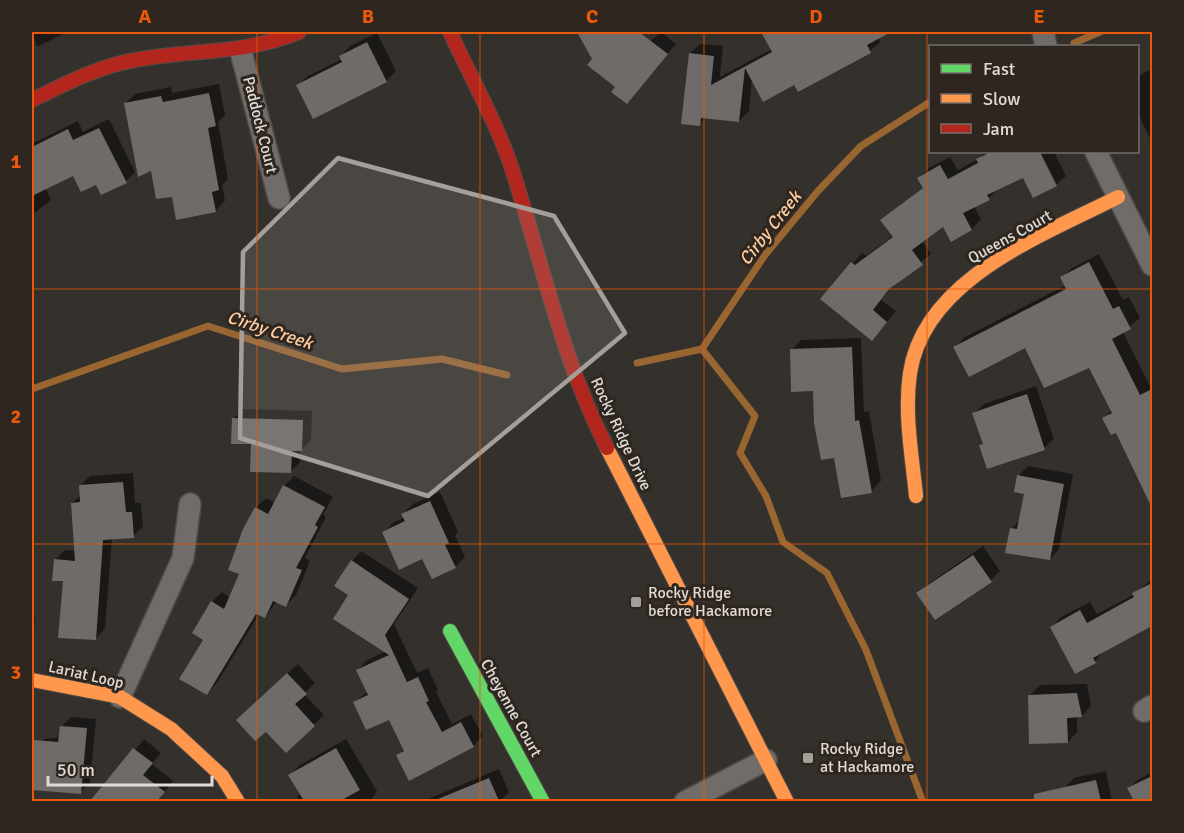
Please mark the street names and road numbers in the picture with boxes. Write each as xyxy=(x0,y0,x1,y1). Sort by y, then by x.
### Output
street label: Paddock Court xyxy=(238,74,282,176)
street label: Queens Court xyxy=(965,206,1056,268)
street label: Rocky Ridge Drive xyxy=(586,374,656,494)
street label: Cheyenne Court xyxy=(476,656,546,761)
street label: Lariat Loop xyxy=(46,657,126,693)

